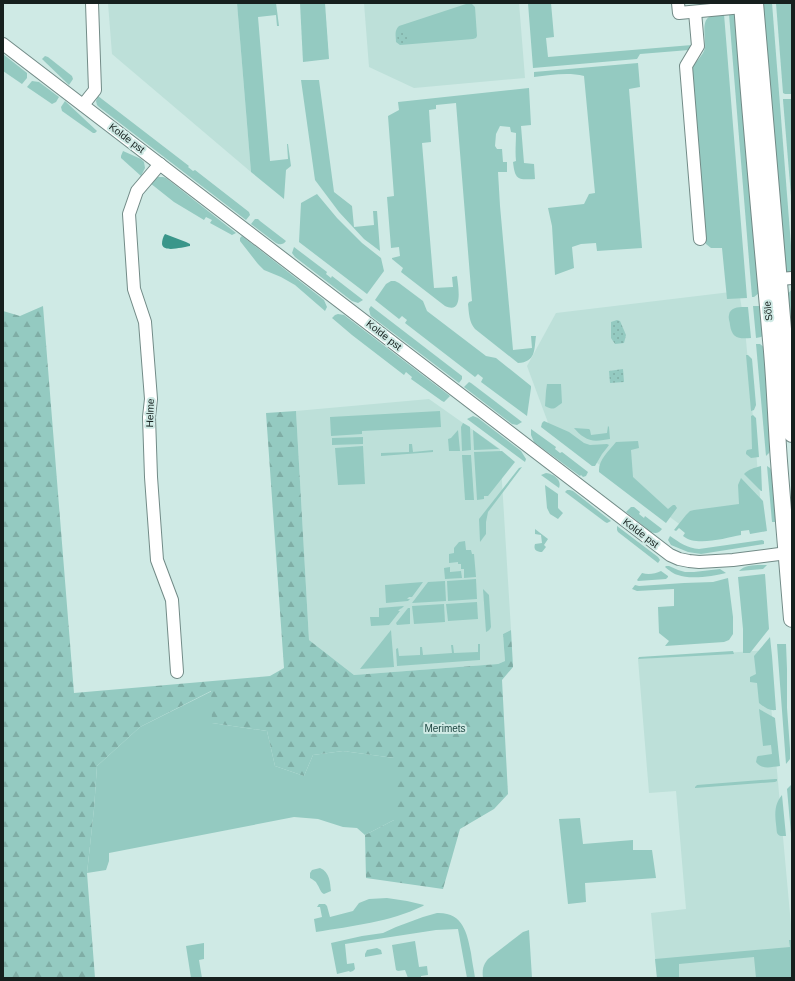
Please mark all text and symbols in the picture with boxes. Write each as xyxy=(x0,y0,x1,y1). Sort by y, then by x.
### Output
street label: Kolde pst xyxy=(107,121,147,155)
street label: Sõle xyxy=(761,300,775,322)
street label: Kolde pst xyxy=(364,318,404,352)
street label: Helme xyxy=(144,398,156,428)
street label: Kolde pst xyxy=(621,516,661,550)
park label: Merimets xyxy=(424,723,466,734)

